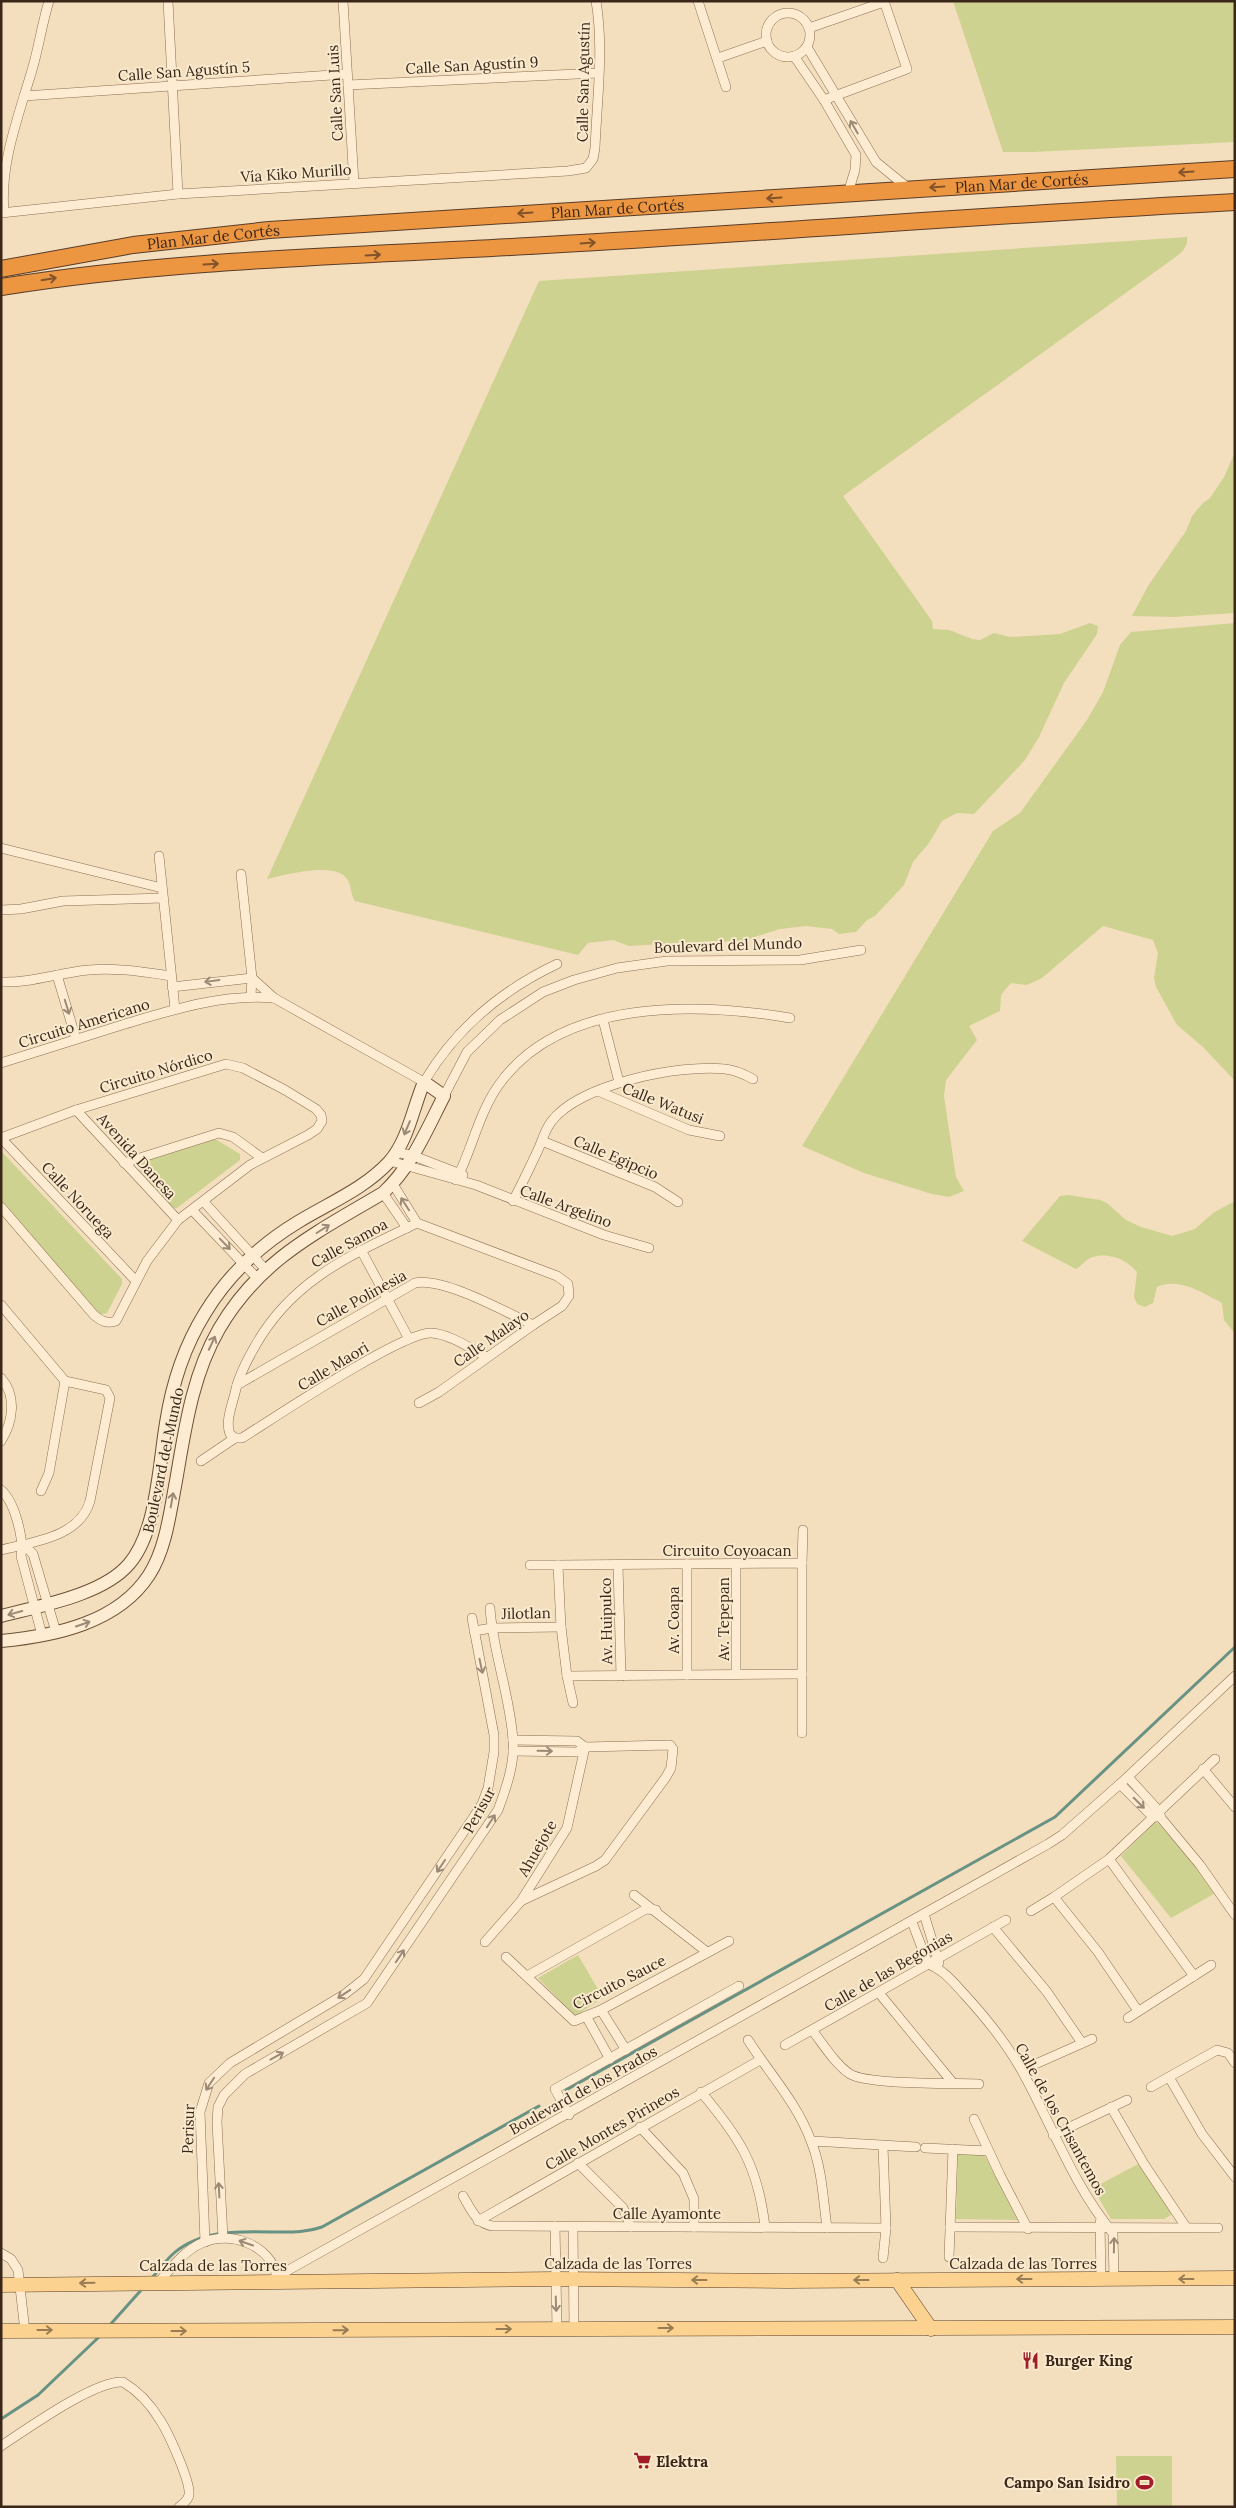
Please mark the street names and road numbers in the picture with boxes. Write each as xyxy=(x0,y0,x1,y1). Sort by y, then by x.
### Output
street label: Calle San Agustín xyxy=(572,22,594,142)
street label: Calle San Luis xyxy=(323,44,347,142)
street label: Calle San Agustín 9 xyxy=(405,52,539,78)
street label: Calle San Agustín 5 xyxy=(117,57,251,85)
street label: Vía Kiko Murillo xyxy=(239,160,352,186)
street label: Plan Mar de Cortés xyxy=(954,169,1089,196)
street label: Plan Mar de Cortés xyxy=(550,194,685,222)
street label: Plan Mar de Cortés xyxy=(146,220,281,253)
street label: Boulevard del Mundo xyxy=(654,933,803,957)
street label: Circuito Americano xyxy=(16,994,152,1052)
street label: Circuito Nórdico xyxy=(97,1045,215,1097)
street label: Calle Watusi xyxy=(619,1078,707,1128)
street label: Avenida Danesa xyxy=(93,1108,181,1203)
street label: Calle Egipcio xyxy=(571,1131,662,1184)
street label: Calle Noruega xyxy=(38,1158,119,1243)
street label: Calle Argelino xyxy=(517,1181,615,1232)
street label: Calle Samoa xyxy=(307,1214,391,1272)
street label: Calle Polinesia xyxy=(312,1265,410,1331)
street label: Calle Malayo xyxy=(449,1305,533,1371)
street label: Calle Maori xyxy=(294,1337,372,1395)
street label: Boulevard del Mundo xyxy=(138,1385,188,1535)
street label: Circuito Coyoacan xyxy=(662,1541,792,1560)
street label: Av. Huipulco xyxy=(596,1577,616,1666)
street label: Av. Tepepan xyxy=(714,1577,733,1662)
street label: Av. Coapa xyxy=(664,1586,683,1655)
street label: Jilotlan xyxy=(500,1603,551,1623)
street label: Perisur xyxy=(459,1783,500,1837)
street label: Ahuejote xyxy=(513,1816,561,1881)
street label: Calle de las Begonias xyxy=(821,1927,955,2015)
street label: Circuito Sauce xyxy=(569,1950,669,2014)
street label: Calle de los Crisantemos xyxy=(1011,2040,1111,2199)
street label: Boulevard de los Prados xyxy=(506,2041,660,2139)
street label: Calle Montes Pirineos xyxy=(542,2082,682,2174)
street label: Perisur xyxy=(178,2103,198,2154)
street label: Calle Ayamonte xyxy=(613,2204,721,2223)
street label: Calzada de las Torres xyxy=(544,2254,692,2273)
street label: Calzada de las Torres xyxy=(949,2254,1097,2273)
street label: Calzada de las Torres xyxy=(139,2256,287,2275)

